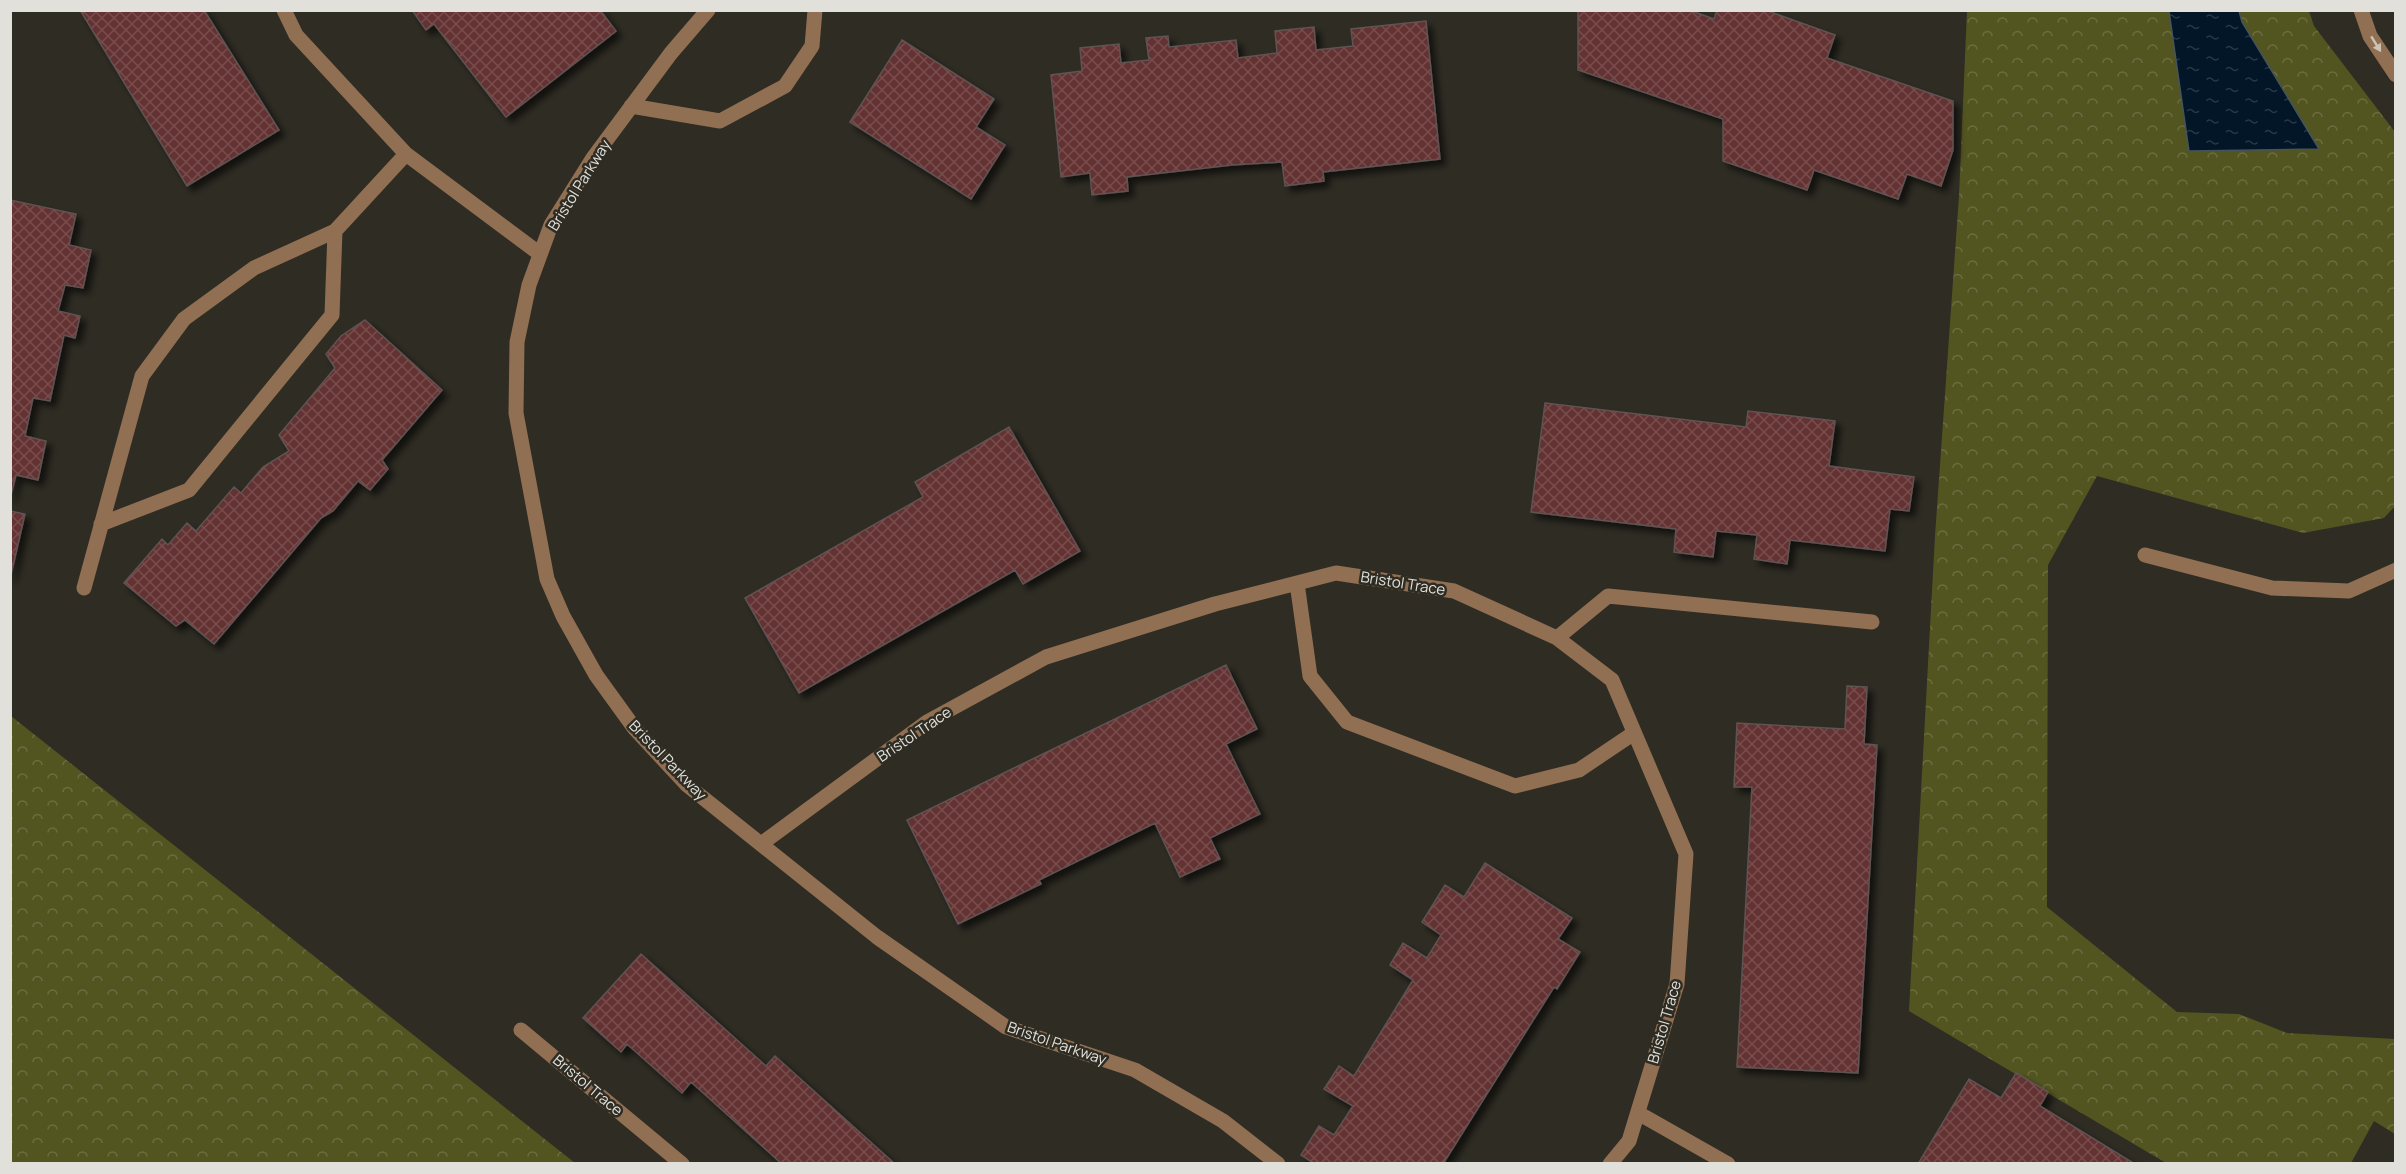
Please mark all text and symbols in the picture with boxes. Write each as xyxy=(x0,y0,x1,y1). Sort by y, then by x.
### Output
one-way arrow xyxy=(2370,36,2381,52)
street label: Bristol Parkway xyxy=(543,135,615,235)
street label: Bristol Trace xyxy=(1359,566,1447,600)
street label: Bristol Trace xyxy=(873,701,956,767)
street label: Bristol Parkway xyxy=(624,715,712,805)
street label: Bristol Trace xyxy=(1642,978,1686,1066)
street label: Bristol Parkway xyxy=(1005,1016,1110,1070)
street label: Bristol Trace xyxy=(548,1049,628,1121)

